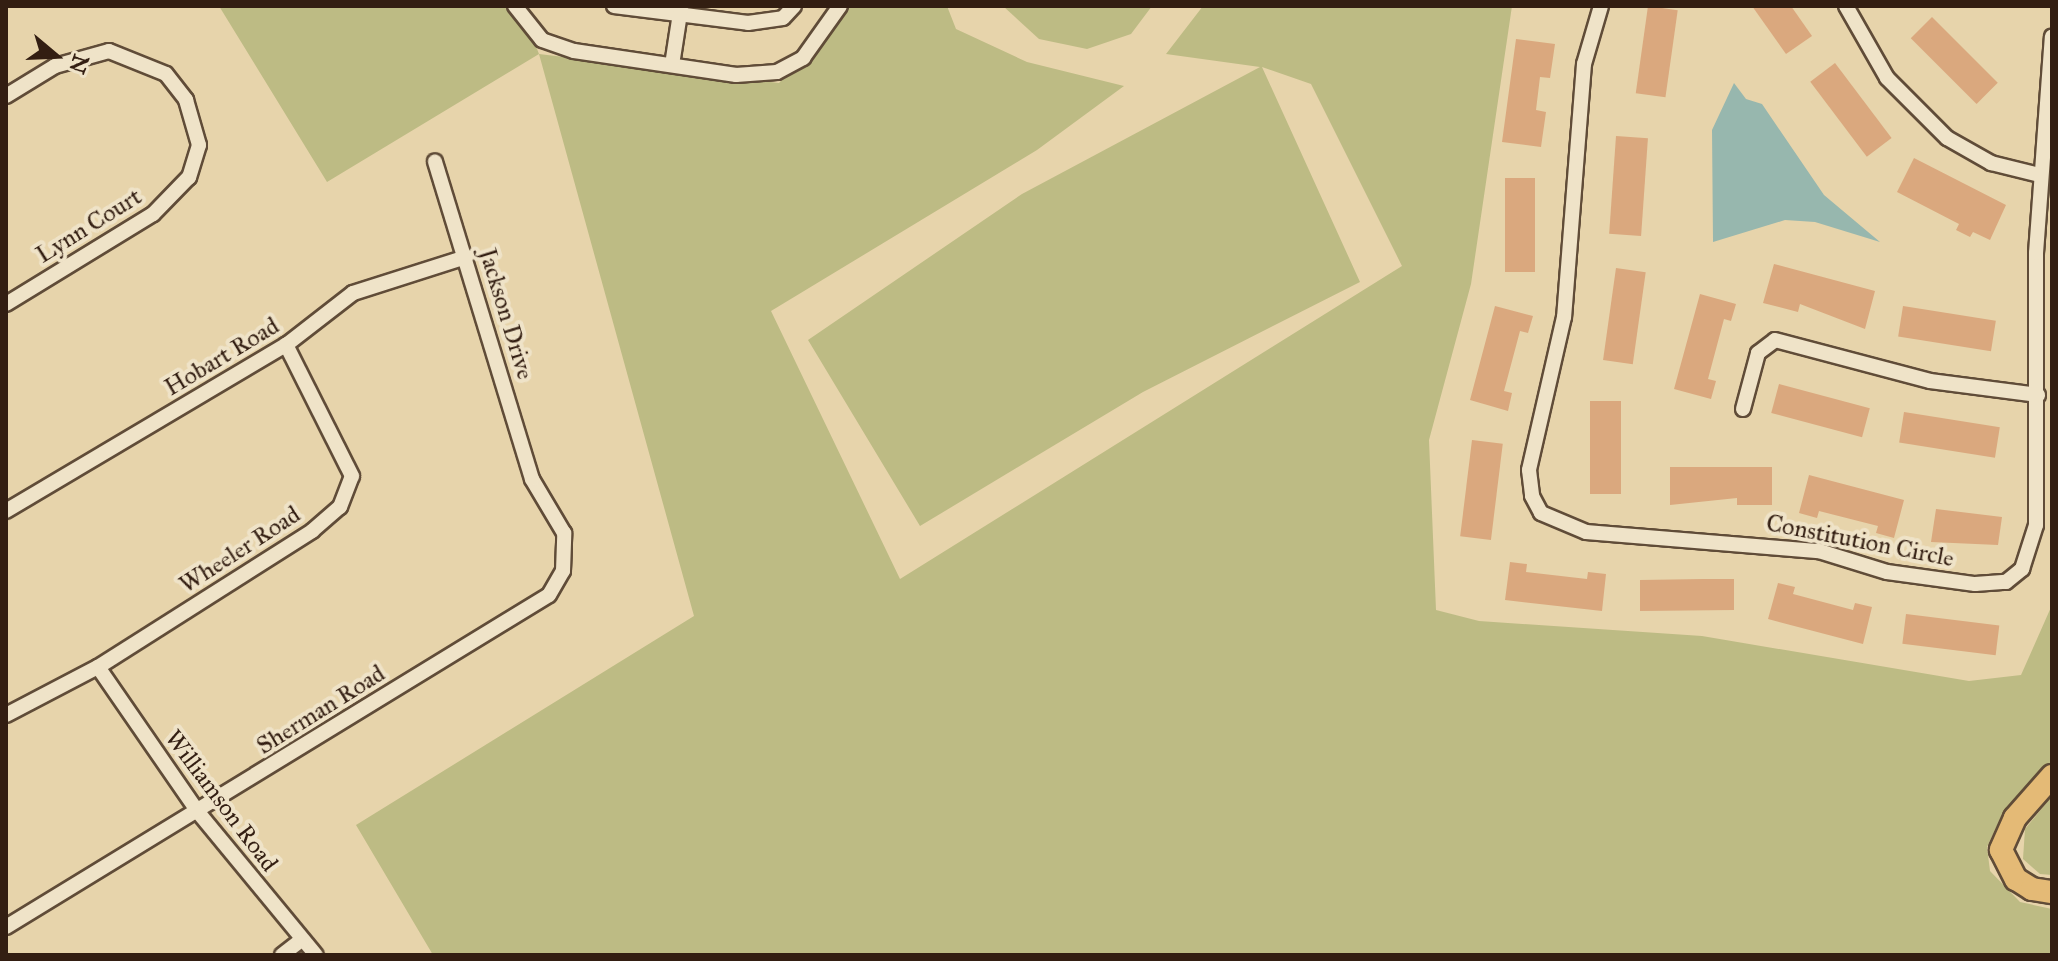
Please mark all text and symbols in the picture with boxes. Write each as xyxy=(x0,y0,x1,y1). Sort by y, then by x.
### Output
north arrow xyxy=(16,16,96,96)
text: N xyxy=(63,51,95,77)
street label: Lynn Court xyxy=(31,182,147,270)
street label: Jackson Drive xyxy=(472,245,540,383)
street label: Hobart Road xyxy=(160,312,284,402)
street label: Wheeler Road xyxy=(174,500,306,600)
street label: Constitution Circle xyxy=(1764,509,1956,573)
street label: Sherman Road xyxy=(252,659,390,761)
street label: Williamson Road xyxy=(158,725,284,877)

